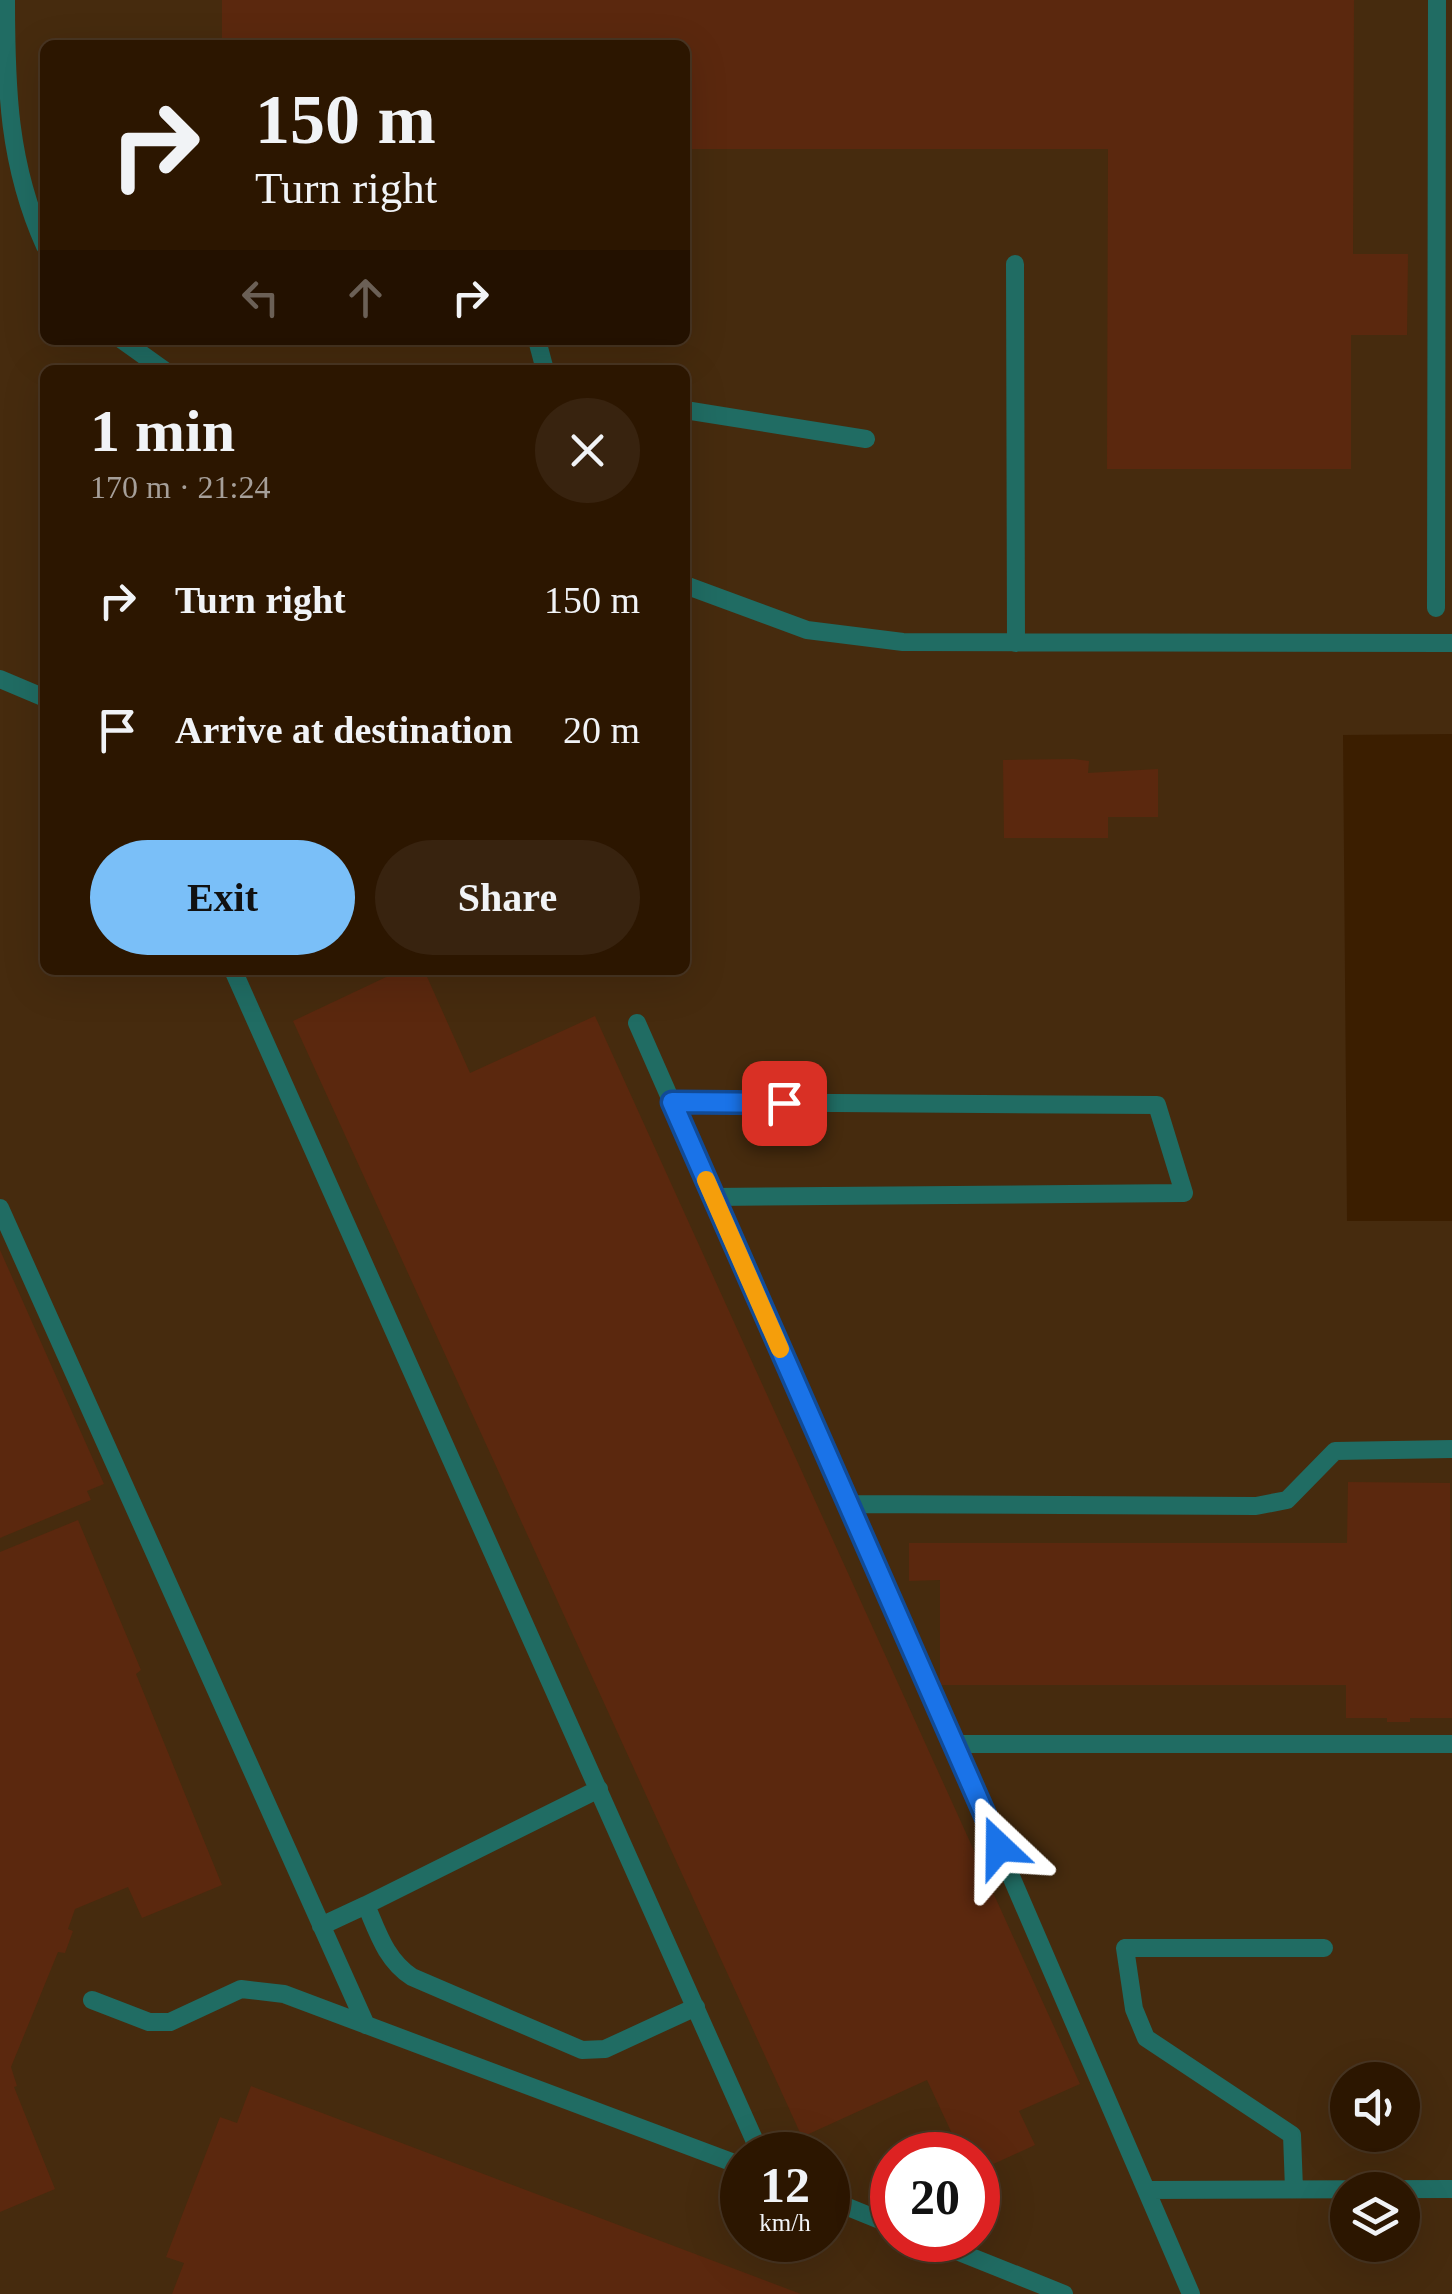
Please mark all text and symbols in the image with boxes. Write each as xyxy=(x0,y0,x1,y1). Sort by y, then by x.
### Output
icon: right xyxy=(90,80,220,210)
text: 150 m xyxy=(255,81,436,158)
text: Turn right xyxy=(255,163,437,213)
icon: left xyxy=(233,270,288,325)
icon: ahead xyxy=(338,270,393,325)
icon: right xyxy=(443,270,498,325)
text: 1 min xyxy=(90,398,235,464)
button: close xyxy=(535,398,640,503)
text: 170 m · 21:24 xyxy=(90,469,270,505)
icon: right xyxy=(90,573,145,628)
text: Turn right xyxy=(175,579,346,621)
text: 150 m xyxy=(544,579,640,621)
icon: arrive xyxy=(90,703,145,758)
text: Arrive at destination xyxy=(175,709,513,751)
text: 20 m xyxy=(563,709,640,751)
button: Exit xyxy=(90,840,355,955)
button: Share xyxy=(375,840,640,955)
pin xyxy=(742,1061,827,1146)
icon: arrive xyxy=(757,1076,812,1131)
position arrow xyxy=(947,1795,1051,1899)
map controls xyxy=(1330,2062,1420,2262)
button: sound xyxy=(1330,2062,1420,2152)
speed limit sign: 20 xyxy=(870,2132,1000,2262)
text: 12 xyxy=(760,2157,810,2213)
button: layers xyxy=(1330,2172,1420,2262)
text: km/h xyxy=(759,2209,811,2236)

